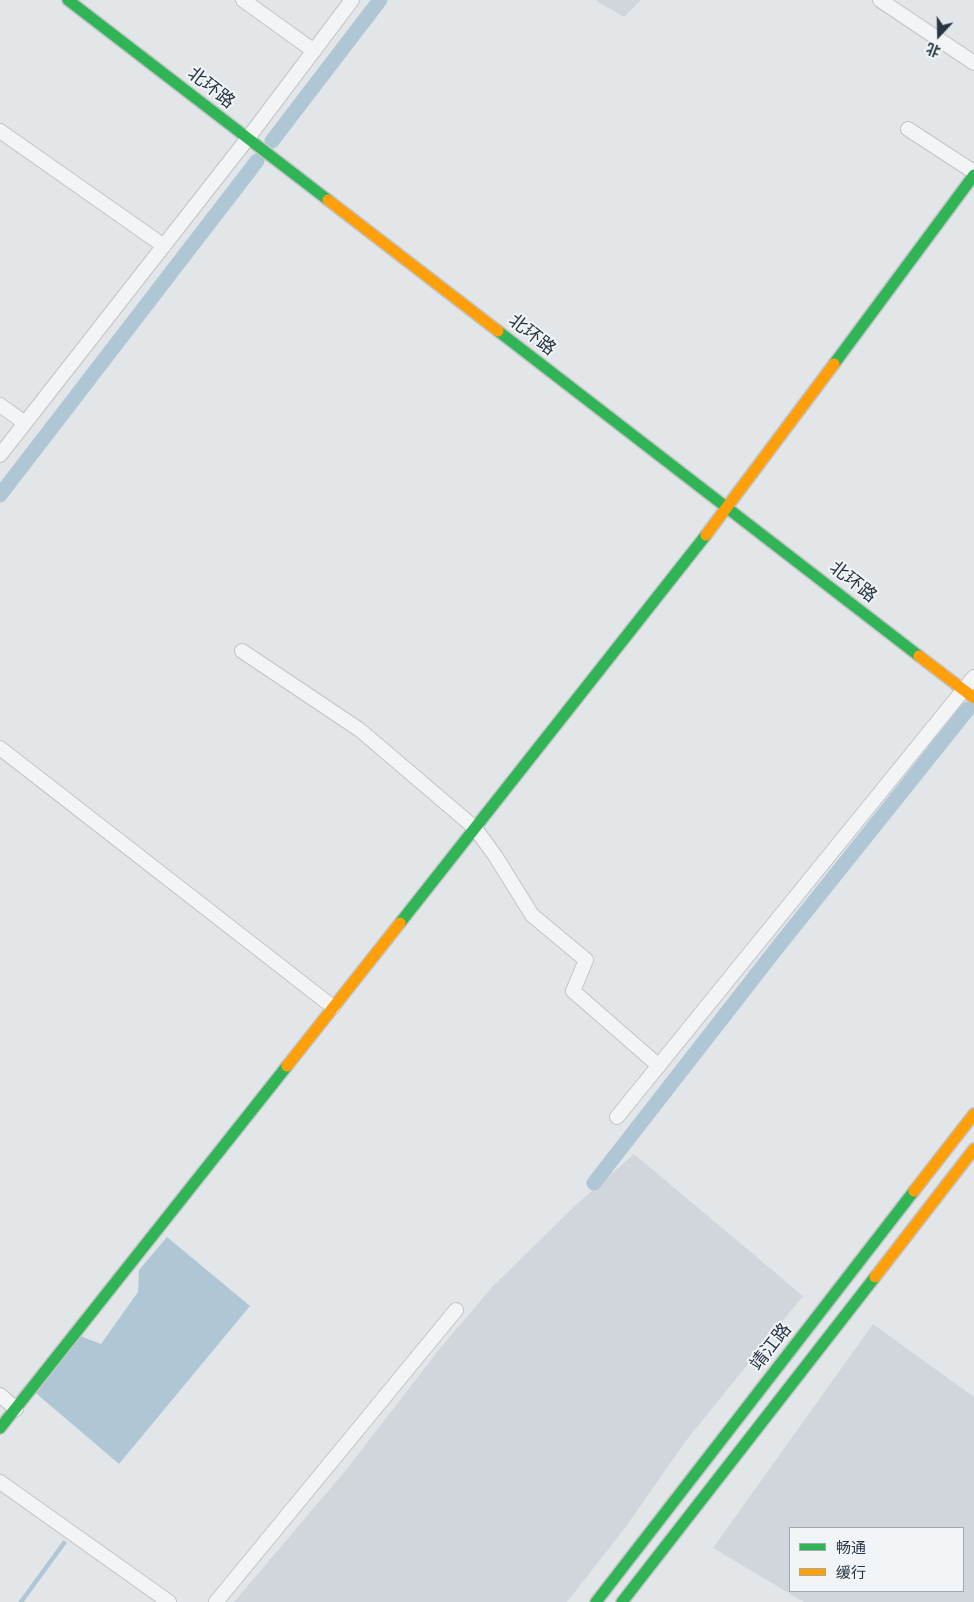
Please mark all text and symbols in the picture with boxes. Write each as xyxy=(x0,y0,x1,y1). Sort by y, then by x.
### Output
north arrow xyxy=(914,10,964,60)
text: 北 xyxy=(924,39,943,60)
street label: 北环路 xyxy=(183,63,239,113)
street label: 北环路 xyxy=(504,310,560,360)
street label: 北环路 xyxy=(825,557,881,607)
street label: 靖江路 xyxy=(746,1319,796,1375)
legend xyxy=(789,1527,964,1592)
text: 畅通 xyxy=(836,1539,866,1557)
text: 缓行 xyxy=(836,1564,866,1582)

